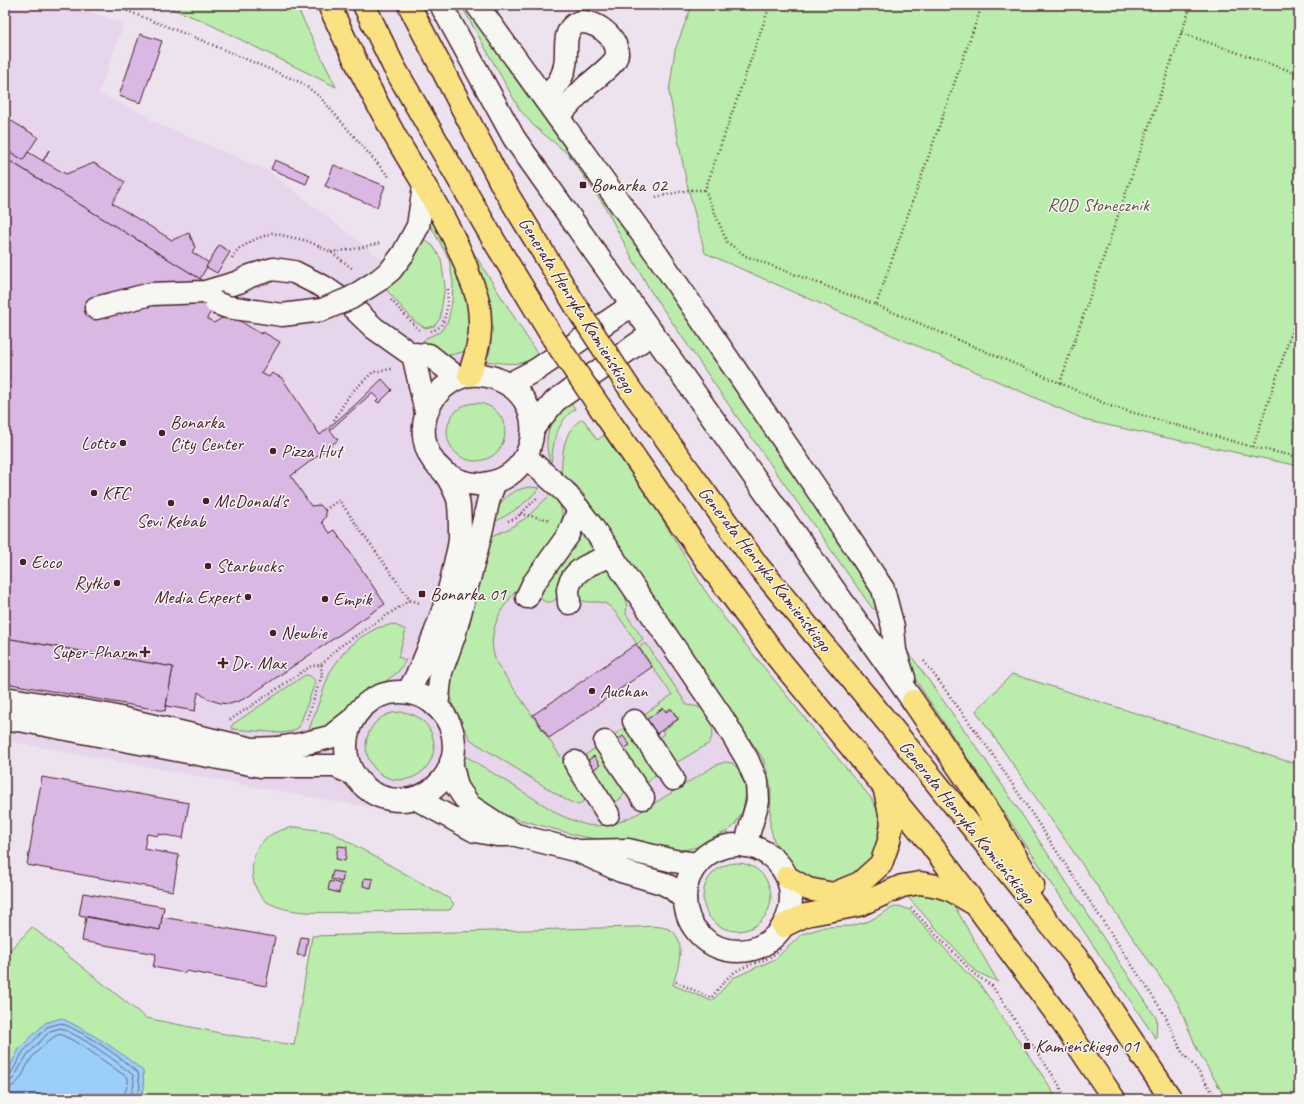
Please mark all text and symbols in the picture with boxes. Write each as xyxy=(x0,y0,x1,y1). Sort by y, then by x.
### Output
place label: Bonarka 02 xyxy=(591,173,668,197)
marker: Bonarka 02 xyxy=(578,180,588,190)
park label: ROD Słonecznik xyxy=(1047,193,1150,217)
street label: Generała Henryka Kamieńskiego xyxy=(513,212,642,399)
place label: Bonarka City Center xyxy=(170,410,244,456)
marker: Bonarka City Center xyxy=(157,428,167,438)
place label: Lotto xyxy=(81,431,117,455)
marker: Lotto xyxy=(118,438,128,448)
place label: Pizza Hut xyxy=(281,439,344,463)
marker: Pizza Hut xyxy=(268,446,278,456)
place label: KFC xyxy=(102,481,133,505)
street label: Generała Henryka Kamieńskiego xyxy=(693,481,838,658)
marker: KFC xyxy=(89,488,99,498)
place label: McDonald's xyxy=(214,489,290,513)
marker: McDonald's xyxy=(201,496,211,506)
marker: Sevi Kebab xyxy=(166,498,176,508)
place label: Sevi Kebab xyxy=(136,509,207,533)
place label: Ecco xyxy=(31,550,62,574)
place label: Starbucks xyxy=(216,554,284,578)
marker: Ecco xyxy=(18,557,28,567)
marker: Starbucks xyxy=(203,561,213,571)
place label: Ryłko xyxy=(74,571,110,595)
marker: Ryłko xyxy=(112,578,122,588)
place label: Bonarka 01 xyxy=(430,582,507,606)
place label: Media Expert xyxy=(154,585,242,609)
place label: Empik xyxy=(333,587,373,611)
marker: Bonarka 01 xyxy=(417,589,427,599)
marker: Media Expert xyxy=(243,592,253,602)
marker: Empik xyxy=(320,594,330,604)
place label: Newbie xyxy=(281,621,328,645)
marker: Newbie xyxy=(268,628,278,638)
place label: Super-Pharm xyxy=(51,640,138,664)
marker: Super-Pharm xyxy=(140,647,150,657)
place label: Dr. Max xyxy=(231,651,287,675)
marker: Dr. Max xyxy=(218,658,228,668)
place label: Auchan xyxy=(600,679,649,703)
marker: Auchan xyxy=(587,686,597,696)
street label: Generała Henryka Kamieńskiego xyxy=(894,735,1041,910)
place label: Kamieńskiego 01 xyxy=(1035,1034,1141,1058)
marker: Kamieńskiego 01 xyxy=(1022,1041,1032,1051)

